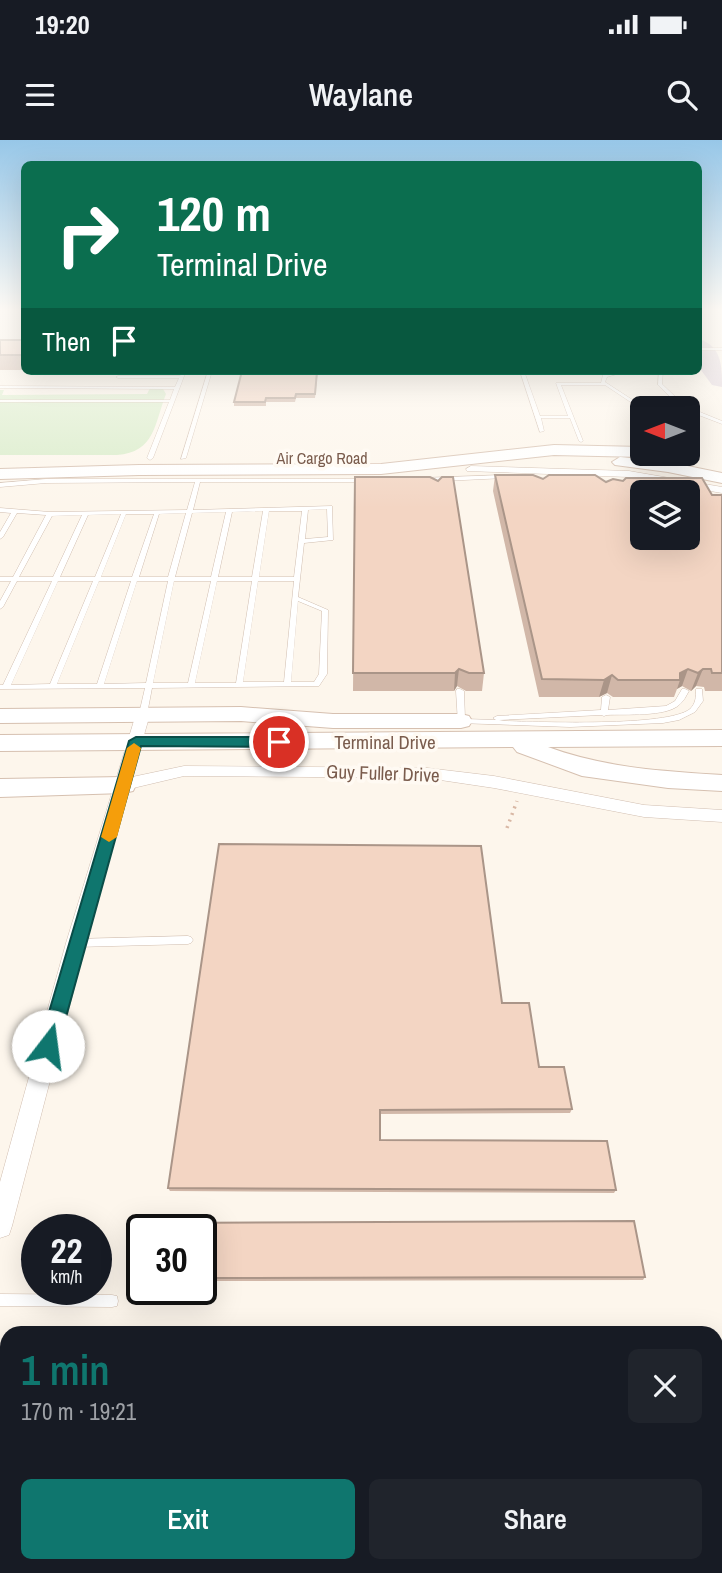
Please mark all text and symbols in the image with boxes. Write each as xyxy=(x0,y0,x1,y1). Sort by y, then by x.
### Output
text: 19:20 xyxy=(35,7,90,42)
text: Waylane xyxy=(309,73,413,116)
icon: menu xyxy=(21,76,59,114)
icon: search xyxy=(663,76,701,114)
text: 120 m xyxy=(157,180,271,246)
icon: right xyxy=(42,189,133,280)
text: Terminal Drive xyxy=(157,243,328,286)
icon: arrive xyxy=(105,322,143,360)
text: Then xyxy=(42,324,91,359)
north arrow xyxy=(630,396,700,466)
map controls xyxy=(630,396,700,550)
street label: Air Cargo Road xyxy=(275,447,368,469)
button: layers xyxy=(630,480,700,550)
pin xyxy=(249,712,309,772)
icon: arrive xyxy=(260,723,298,761)
street label: Terminal Drive xyxy=(334,729,436,755)
street label: Guy Fuller Drive xyxy=(326,758,440,788)
position arrow xyxy=(11,1009,85,1083)
speed limit sign: 30 xyxy=(126,1214,217,1305)
text: 22 xyxy=(51,1227,82,1274)
text: km/h xyxy=(51,1264,83,1289)
text: 1 min xyxy=(21,1342,110,1398)
button: close xyxy=(628,1349,702,1423)
text: 170 m · 19:21 xyxy=(21,1396,136,1427)
button: Exit xyxy=(21,1479,355,1559)
button: Share xyxy=(369,1479,702,1559)

